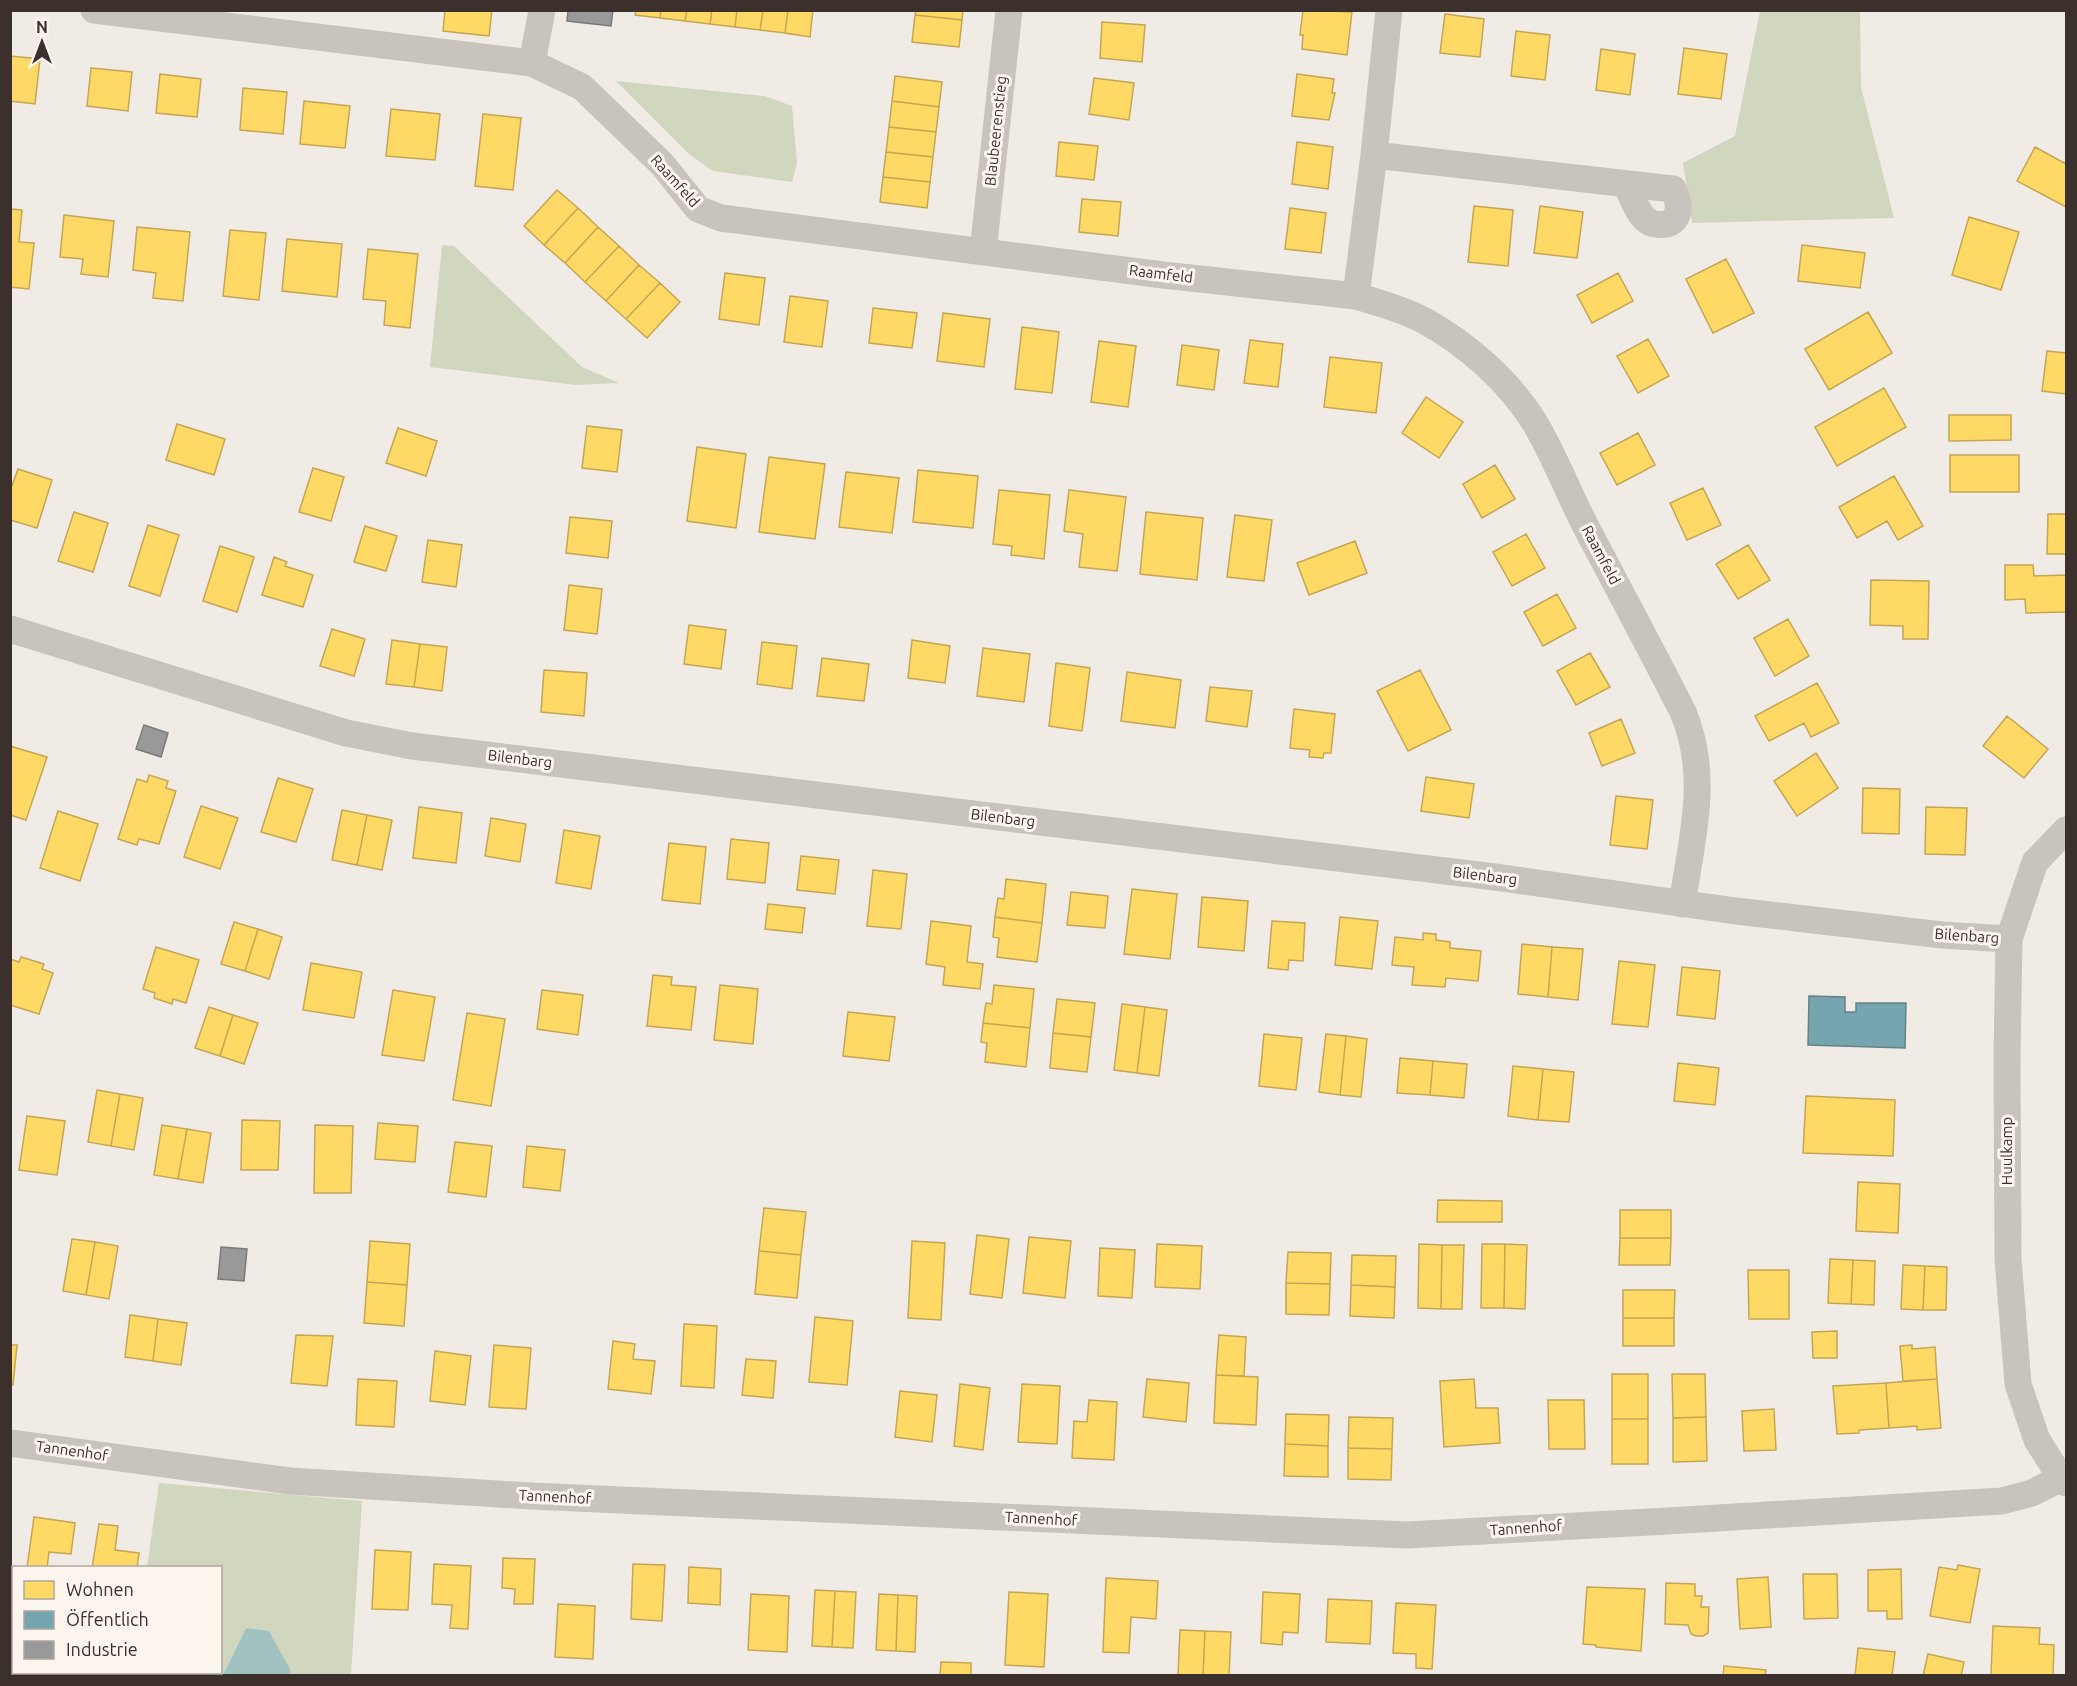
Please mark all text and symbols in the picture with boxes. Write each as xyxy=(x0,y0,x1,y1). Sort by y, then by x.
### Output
north arrow xyxy=(12,12,72,72)
text: N xyxy=(36,18,48,36)
street label: Blaubeerenstieg xyxy=(981,75,1010,187)
street label: Raamfeld xyxy=(648,151,703,210)
street label: Raamfeld xyxy=(1128,261,1194,286)
street label: Raamfeld xyxy=(1579,522,1624,587)
street label: Bilenbarg xyxy=(487,746,553,771)
street label: Bilenbarg xyxy=(970,805,1036,830)
street label: Bilenbarg xyxy=(1452,863,1518,888)
street label: Bilenbarg xyxy=(1934,925,2000,946)
street label: Huulkamp xyxy=(1998,1117,2015,1185)
street label: Tannenhof xyxy=(35,1437,109,1464)
street label: Tannenhof xyxy=(518,1486,592,1507)
street label: Tannenhof xyxy=(1004,1508,1078,1529)
street label: Tannenhof xyxy=(1489,1516,1563,1539)
legend xyxy=(12,1566,222,1674)
text: Wohnen xyxy=(66,1579,134,1599)
text: Öffentlich xyxy=(66,1609,149,1629)
text: Industrie xyxy=(66,1639,138,1659)

